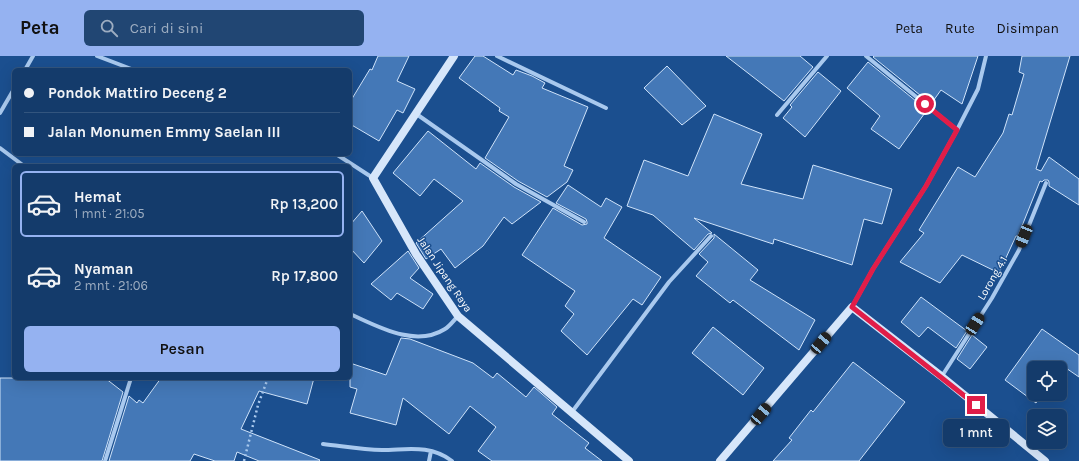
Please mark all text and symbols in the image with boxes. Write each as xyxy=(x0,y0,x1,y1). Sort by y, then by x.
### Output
search box xyxy=(84,10,364,46)
text: Peta xyxy=(20,17,60,39)
icon: search xyxy=(98,17,120,39)
text: Cari di sini xyxy=(130,19,203,37)
text: Peta xyxy=(895,20,923,37)
text: Rute xyxy=(945,20,975,37)
text: Disimpan xyxy=(997,20,1059,37)
text: Pondok Mattiro Deceng 2 xyxy=(48,84,227,102)
route start xyxy=(916,95,934,113)
text: Jalan Monumen Emmy Saelan III xyxy=(48,123,281,141)
icon: car xyxy=(26,186,62,222)
text: Hemat xyxy=(74,188,121,206)
text: Rp 13,200 xyxy=(270,195,338,213)
text: 1 mnt · 21:05 xyxy=(74,206,145,221)
car xyxy=(1014,223,1034,249)
street label: Jalan Jipang Raya xyxy=(414,234,475,315)
street label: Lorong 4.1 xyxy=(975,254,1010,302)
icon: car xyxy=(26,258,62,294)
text: Nyaman xyxy=(74,260,133,278)
text: Rp 17,800 xyxy=(271,267,338,285)
text: 2 mnt · 21:06 xyxy=(74,278,148,293)
car xyxy=(963,311,987,337)
button: Pesan xyxy=(24,326,340,372)
car xyxy=(809,330,833,356)
map controls xyxy=(1027,361,1067,449)
button: locate xyxy=(1027,361,1067,401)
route end xyxy=(967,396,985,414)
car xyxy=(749,401,773,427)
button: layers xyxy=(1027,409,1067,449)
callout: 1 mnt xyxy=(943,419,1009,447)
text: 1 mnt xyxy=(959,425,993,440)

